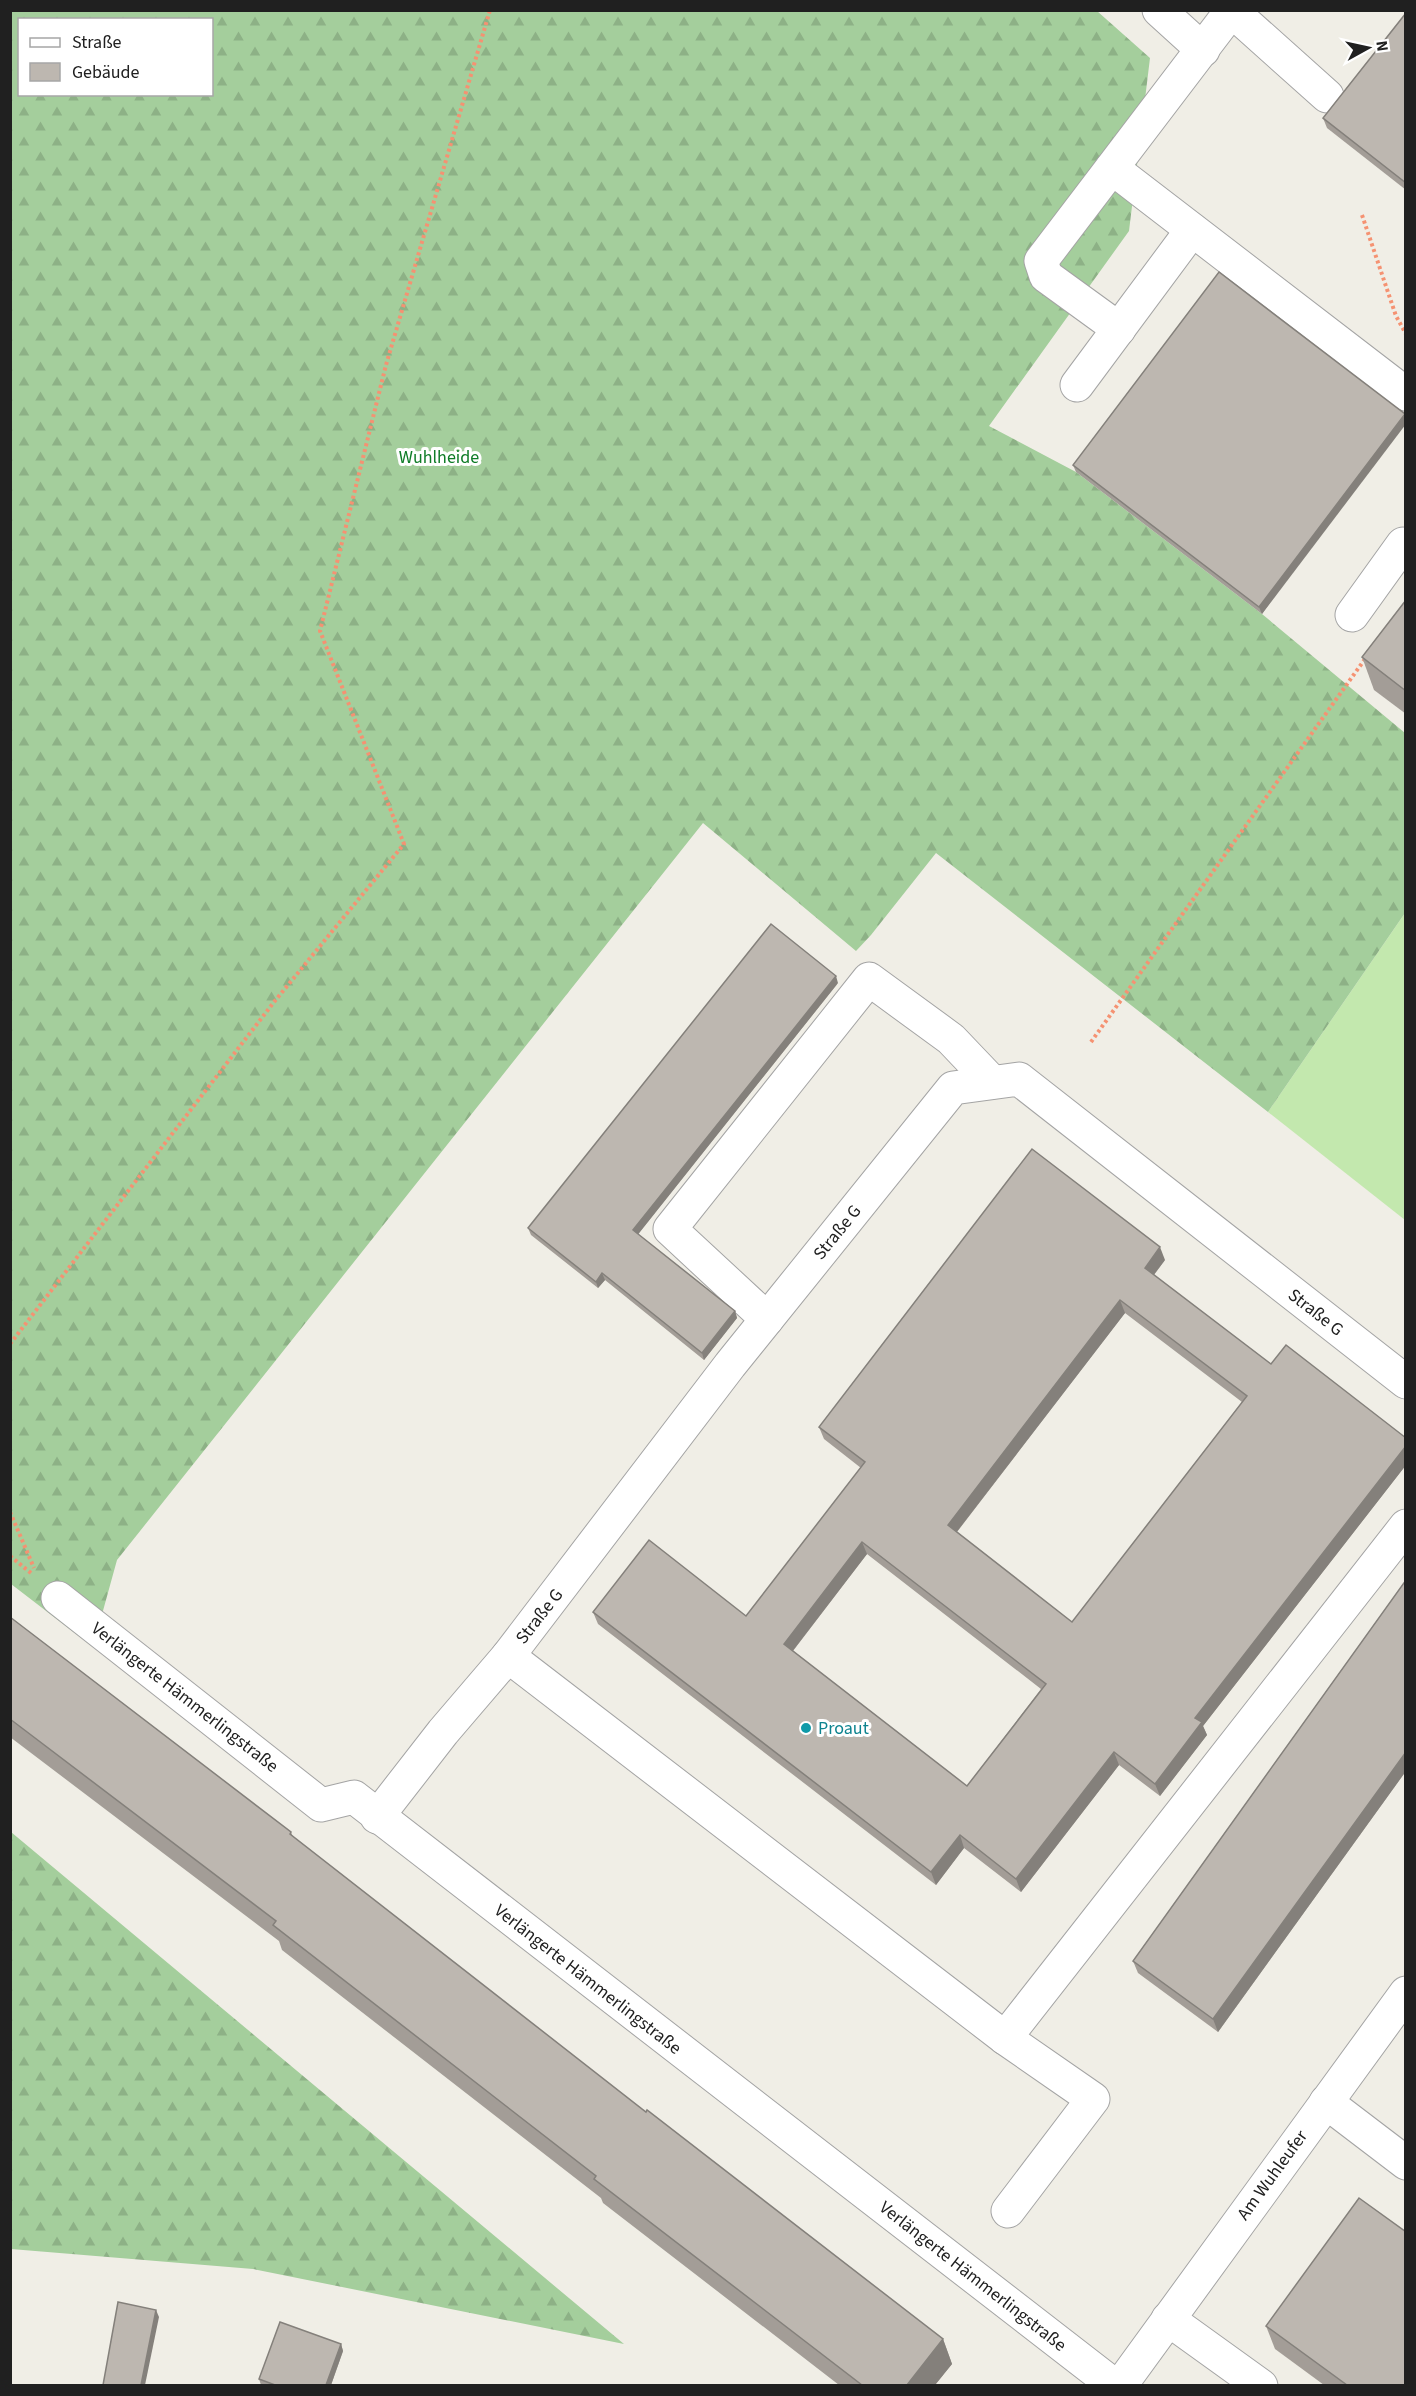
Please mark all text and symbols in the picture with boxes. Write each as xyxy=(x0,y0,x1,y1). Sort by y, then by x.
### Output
legend xyxy=(18,18,213,96)
north arrow xyxy=(1338,18,1398,78)
text: Straße xyxy=(72,30,122,55)
text: N xyxy=(1370,39,1393,53)
text: Gebäude xyxy=(72,60,140,85)
park label: Wuhlheide xyxy=(399,445,479,470)
street label: Straße G xyxy=(807,1200,867,1265)
street label: Straße G xyxy=(1283,1283,1349,1342)
street label: Straße G xyxy=(510,1583,569,1649)
street label: Verlängerte Hämmerlingstraße xyxy=(86,1616,284,1778)
place label: Proaut xyxy=(818,1716,869,1741)
marker: Proaut xyxy=(799,1721,813,1735)
street label: Verlängerte Hämmerlingstraße xyxy=(489,1898,687,2060)
street label: Am Wuhleufer xyxy=(1231,2125,1314,2225)
street label: Verlängerte Hämmerlingstraße xyxy=(874,2195,1072,2357)

